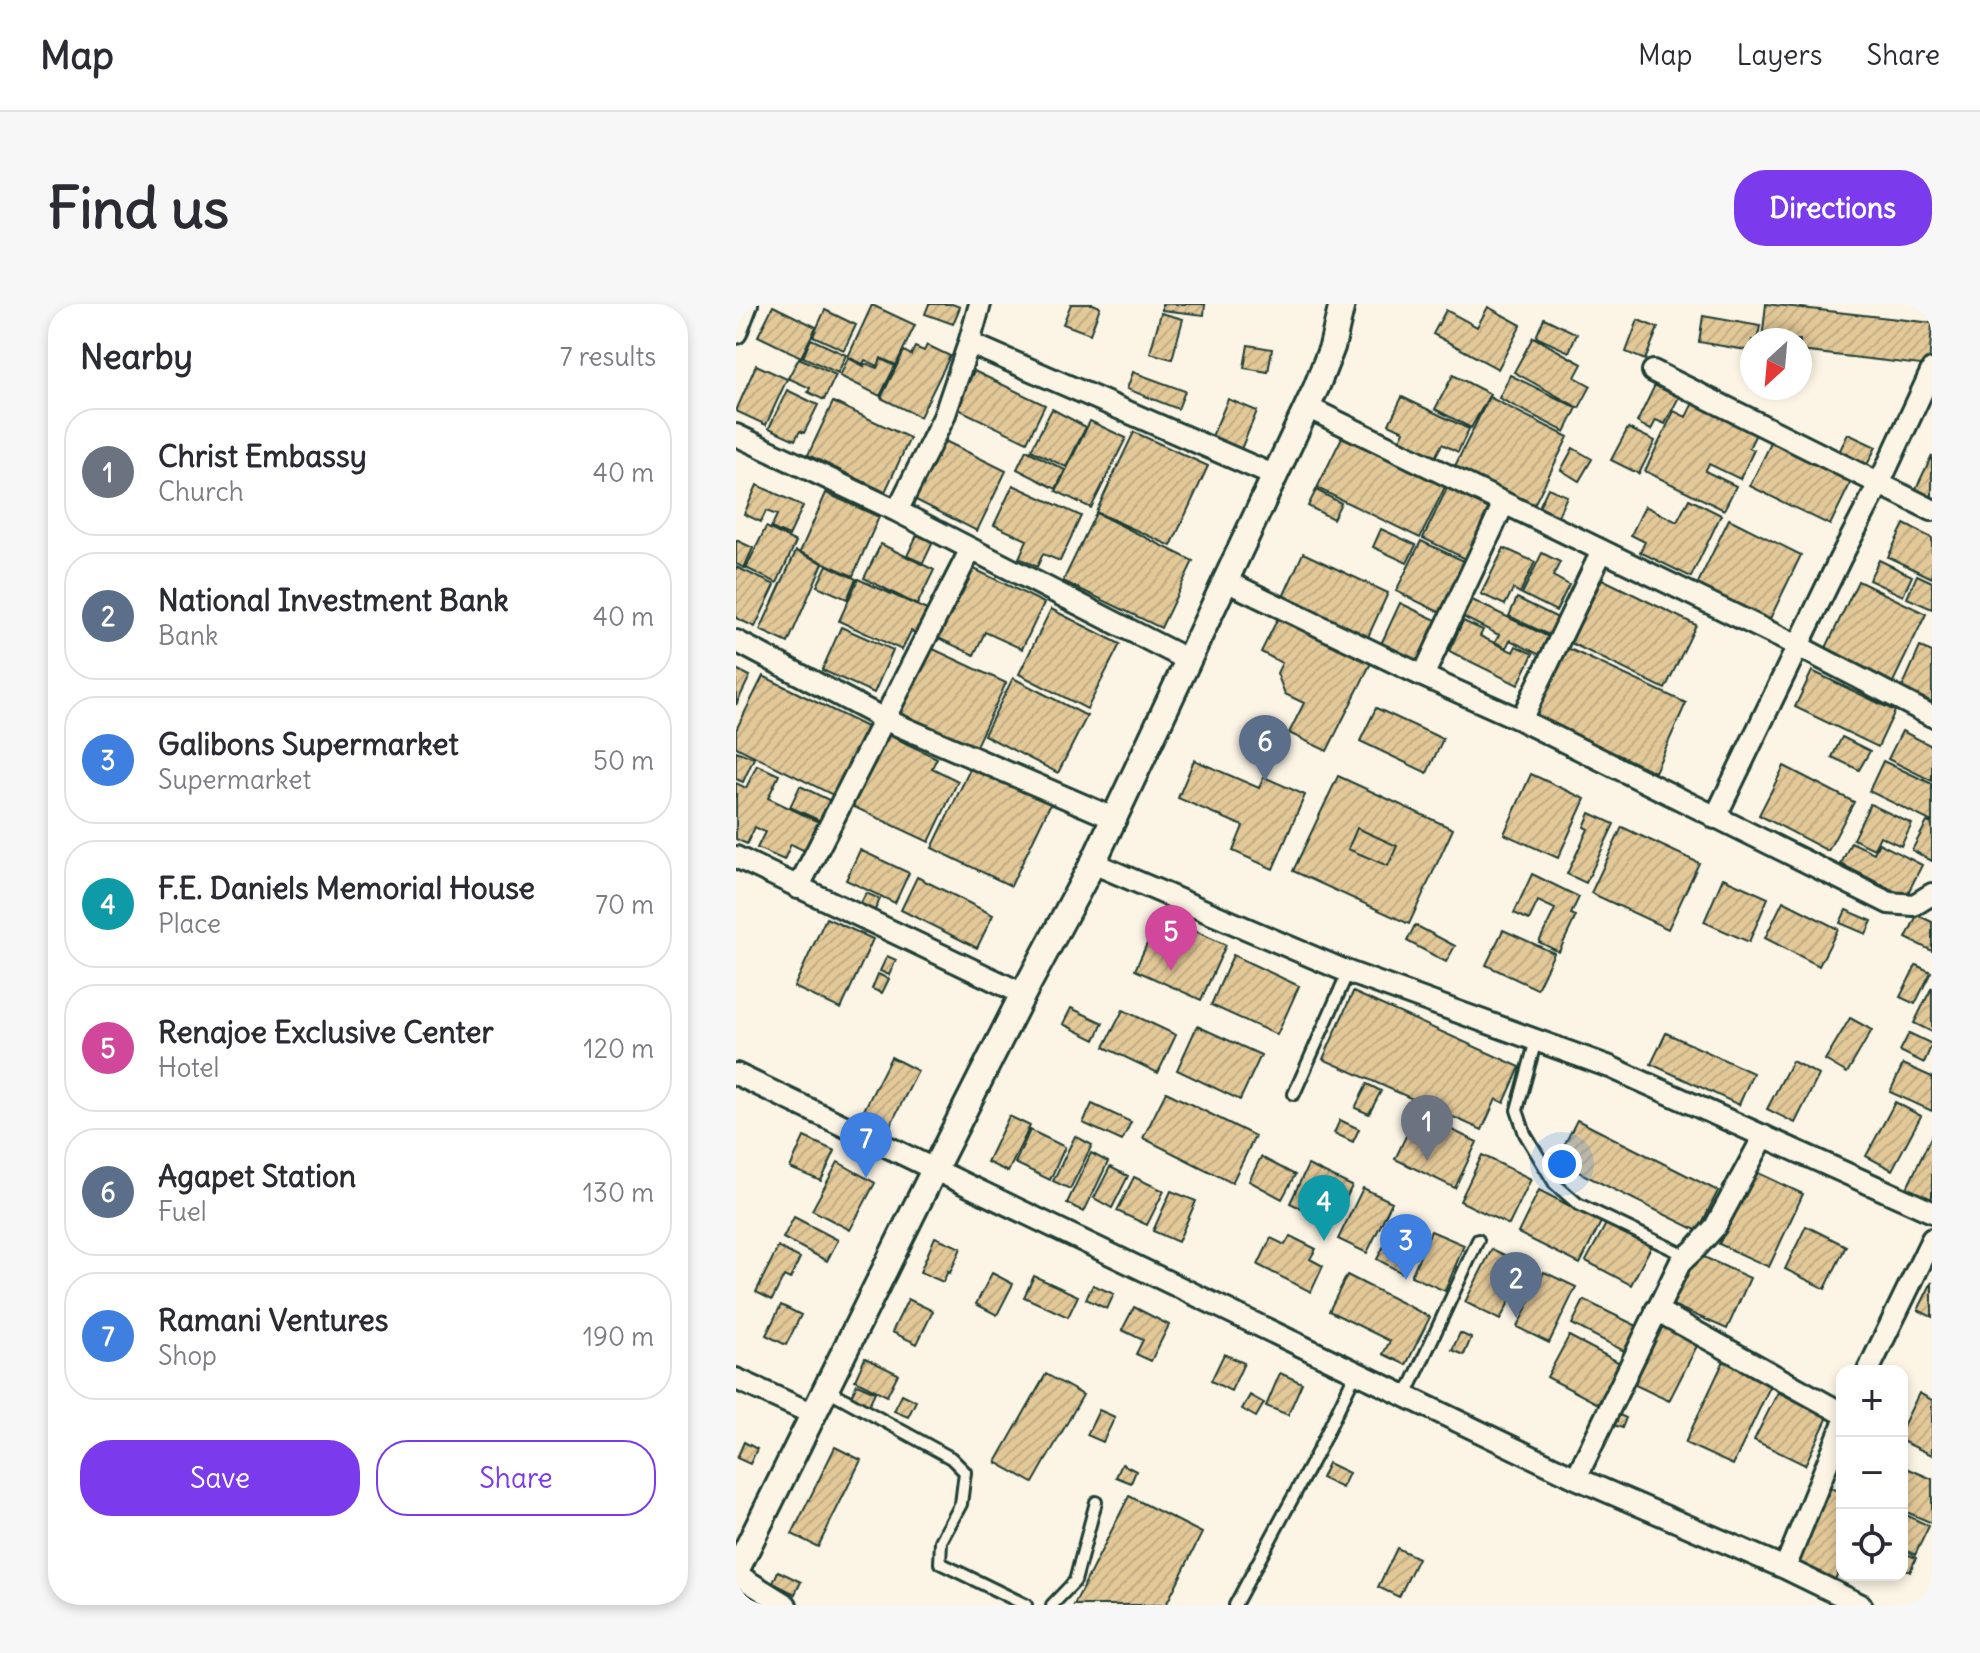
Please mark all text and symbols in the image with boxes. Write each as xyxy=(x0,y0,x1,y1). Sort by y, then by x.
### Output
text: Map xyxy=(40,32,114,79)
text: Map xyxy=(1638,37,1693,73)
text: Layers xyxy=(1737,37,1823,73)
text: Share xyxy=(1867,37,1940,73)
button: Directions xyxy=(1734,170,1932,246)
text: Find us xyxy=(48,173,229,243)
north arrow xyxy=(1740,328,1812,400)
text: Nearby xyxy=(80,335,193,378)
text: 7 results xyxy=(560,340,656,373)
text: Christ Embassy xyxy=(158,437,367,475)
text: 1 xyxy=(103,456,113,489)
text: 40 m xyxy=(593,456,654,489)
text: Church xyxy=(158,475,244,508)
text: National Investment Bank xyxy=(158,581,508,619)
text: 2 xyxy=(101,600,115,633)
text: 40 m xyxy=(593,600,654,633)
text: Bank xyxy=(158,619,218,652)
pin: 6 xyxy=(1239,715,1291,781)
text: Galibons Supermarket xyxy=(158,725,459,763)
text: 3 xyxy=(101,744,115,777)
text: 50 m xyxy=(593,744,654,777)
text: Supermarket xyxy=(158,763,311,796)
text: F.E. Daniels Memorial House xyxy=(158,869,535,907)
text: 4 xyxy=(100,888,116,921)
text: 70 m xyxy=(595,888,654,921)
pin: 5 xyxy=(1145,905,1197,971)
text: Place xyxy=(158,907,221,940)
text: Renajoe Exclusive Center xyxy=(158,1013,494,1051)
text: 5 xyxy=(101,1032,115,1065)
text: 120 m xyxy=(583,1032,654,1065)
text: Hotel xyxy=(158,1051,219,1084)
pin: 1 xyxy=(1401,1095,1453,1161)
pin: 7 xyxy=(840,1112,892,1178)
your location xyxy=(1542,1144,1582,1184)
text: Agapet Station xyxy=(158,1157,356,1195)
pin: 4 xyxy=(1298,1175,1350,1241)
text: 6 xyxy=(100,1176,116,1209)
text: 130 m xyxy=(583,1176,654,1209)
text: Fuel xyxy=(158,1195,207,1228)
pin: 3 xyxy=(1380,1214,1432,1280)
pin: 2 xyxy=(1490,1252,1542,1318)
text: Ramani Ventures xyxy=(158,1301,388,1339)
text: 7 xyxy=(102,1320,114,1353)
text: 190 m xyxy=(583,1320,654,1353)
text: Shop xyxy=(158,1339,217,1372)
map controls xyxy=(1836,1365,1908,1581)
button: + xyxy=(1836,1365,1908,1437)
button: − xyxy=(1836,1437,1908,1509)
button: Save xyxy=(80,1440,360,1516)
button: Share xyxy=(376,1440,656,1516)
button: locate xyxy=(1836,1509,1908,1581)

